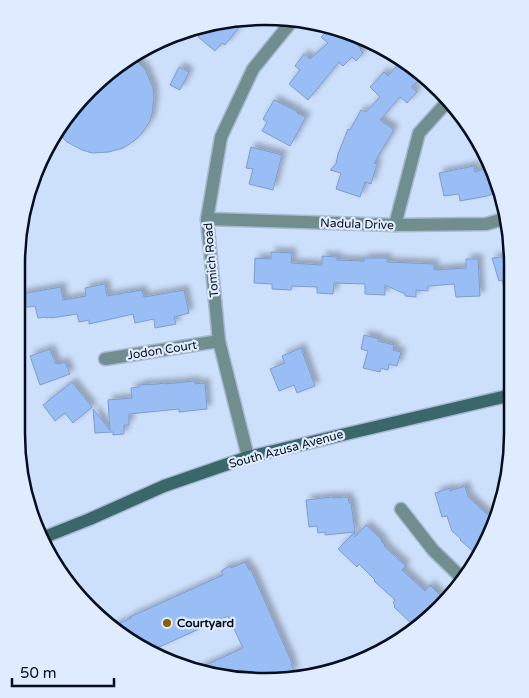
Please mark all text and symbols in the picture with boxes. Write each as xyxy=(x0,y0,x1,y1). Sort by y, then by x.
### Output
street label: Nadula Drive xyxy=(320,216,394,232)
street label: Tomich Road xyxy=(201,222,221,298)
street label: Jodon Court xyxy=(126,338,198,362)
street label: South Azusa Avenue xyxy=(227,427,345,471)
place label: Courtyard xyxy=(177,616,234,631)
marker: Courtyard xyxy=(161,617,173,629)
scale bar xyxy=(12,656,115,688)
text: 50 m xyxy=(20,664,57,682)

